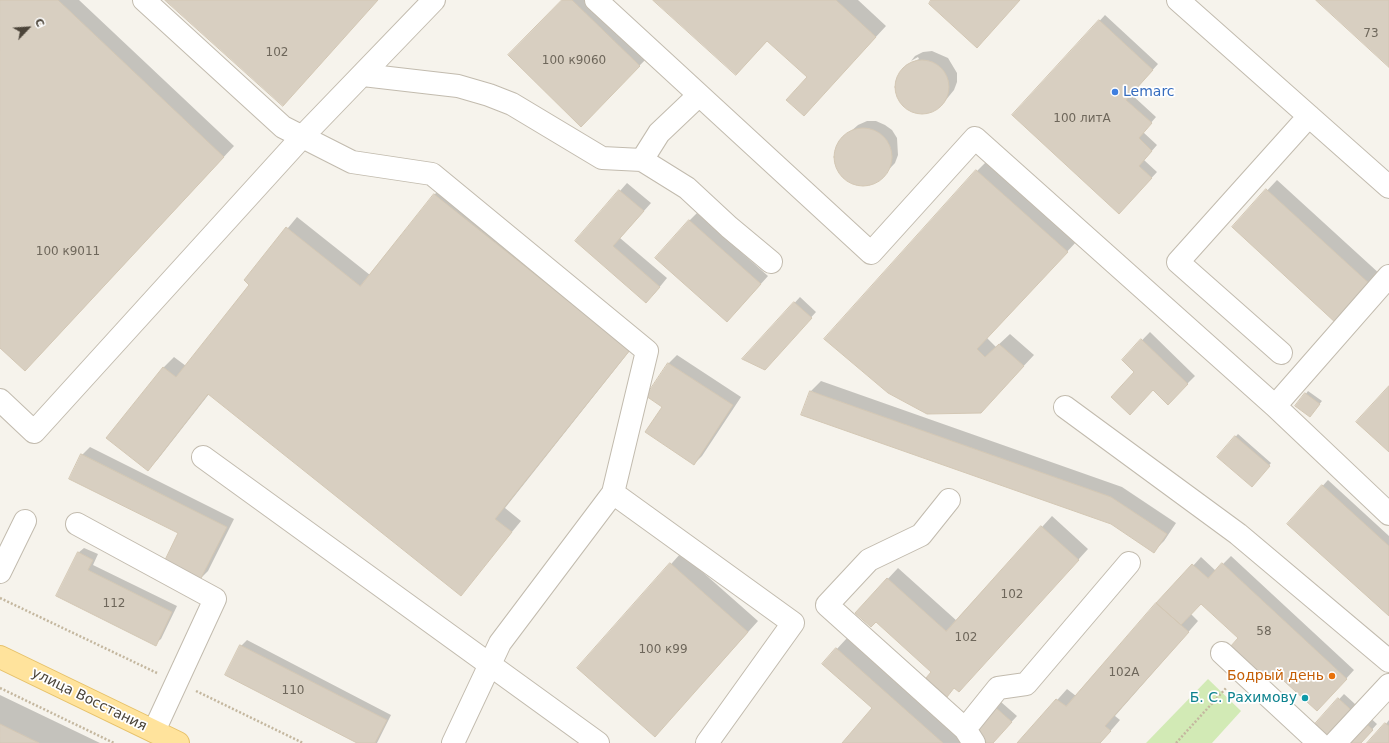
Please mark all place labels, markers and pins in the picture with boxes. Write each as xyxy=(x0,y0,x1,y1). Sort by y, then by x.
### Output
place label: Lemarc xyxy=(1123,84,1175,100)
marker: Lemarc xyxy=(1110,87,1120,97)
place label: Бодрый день xyxy=(1227,668,1324,684)
marker: Бодрый день xyxy=(1327,671,1337,681)
place label: Б. С. Рахимову xyxy=(1190,690,1297,706)
marker: Б. С. Рахимову xyxy=(1300,693,1310,703)

